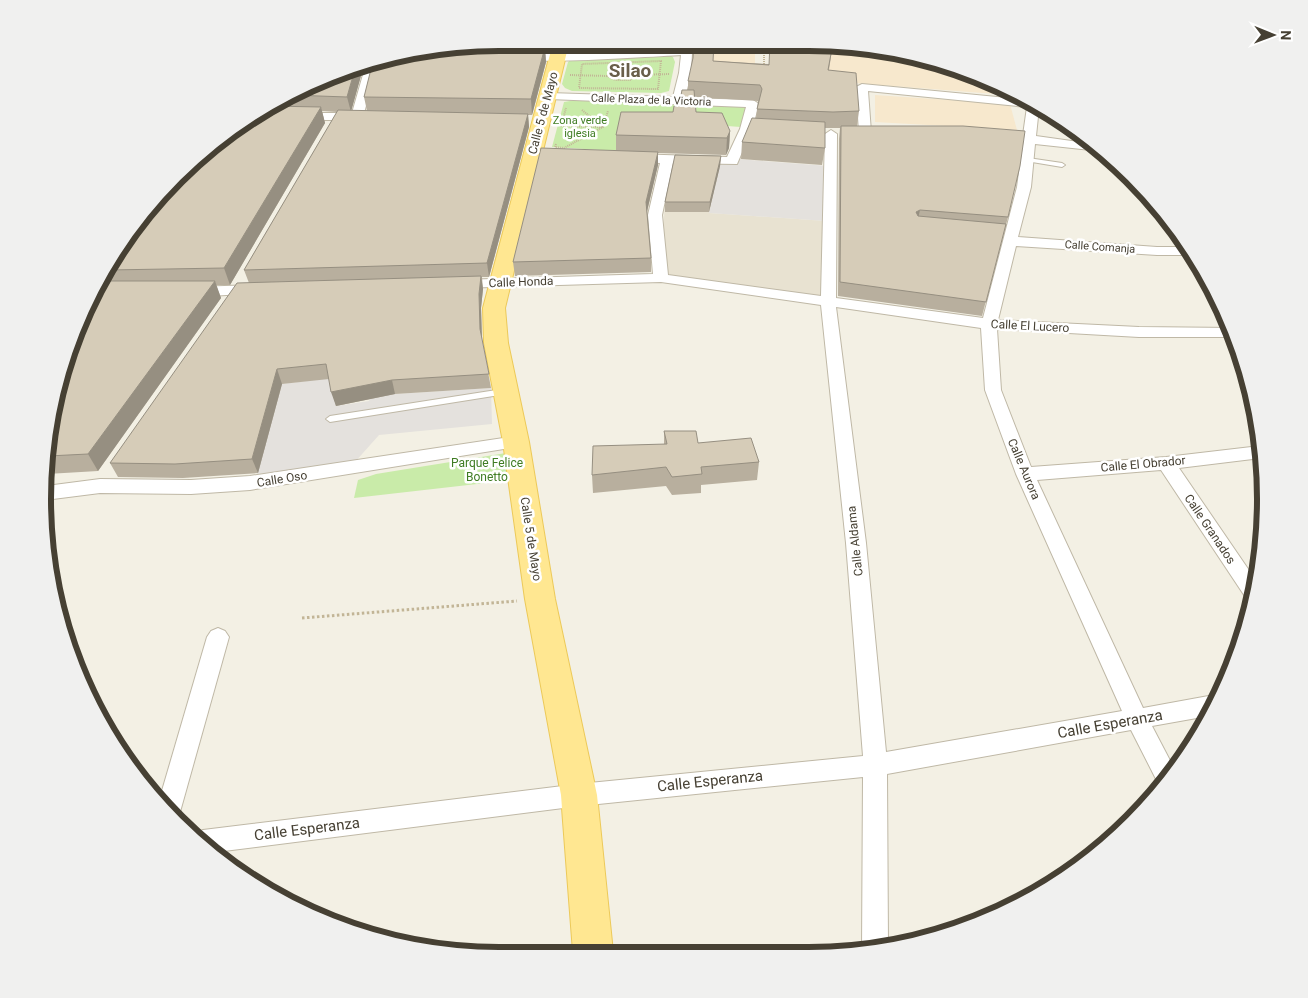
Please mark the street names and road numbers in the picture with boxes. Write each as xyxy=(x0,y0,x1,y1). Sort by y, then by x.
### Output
street label: Calle 5 de Mayo xyxy=(525,70,561,156)
street label: Calle Plaza de la Victoria xyxy=(591,91,711,109)
street label: Calle Comanja xyxy=(1064,238,1136,256)
street label: Calle Honda xyxy=(488,274,554,290)
street label: Calle El Lucero xyxy=(990,317,1070,335)
street label: Calle Aurora xyxy=(1005,436,1043,502)
street label: Calle El Obrador xyxy=(1100,453,1186,475)
street label: Calle Oso xyxy=(256,468,308,490)
street label: Calle Granados xyxy=(1182,492,1238,566)
street label: Calle 5 de Mayo xyxy=(517,496,545,582)
street label: Calle Aldama xyxy=(844,505,866,577)
street label: Calle Esperanza xyxy=(1056,706,1164,742)
street label: Calle Esperanza xyxy=(656,766,764,796)
street label: Calle Esperanza xyxy=(253,814,361,844)

